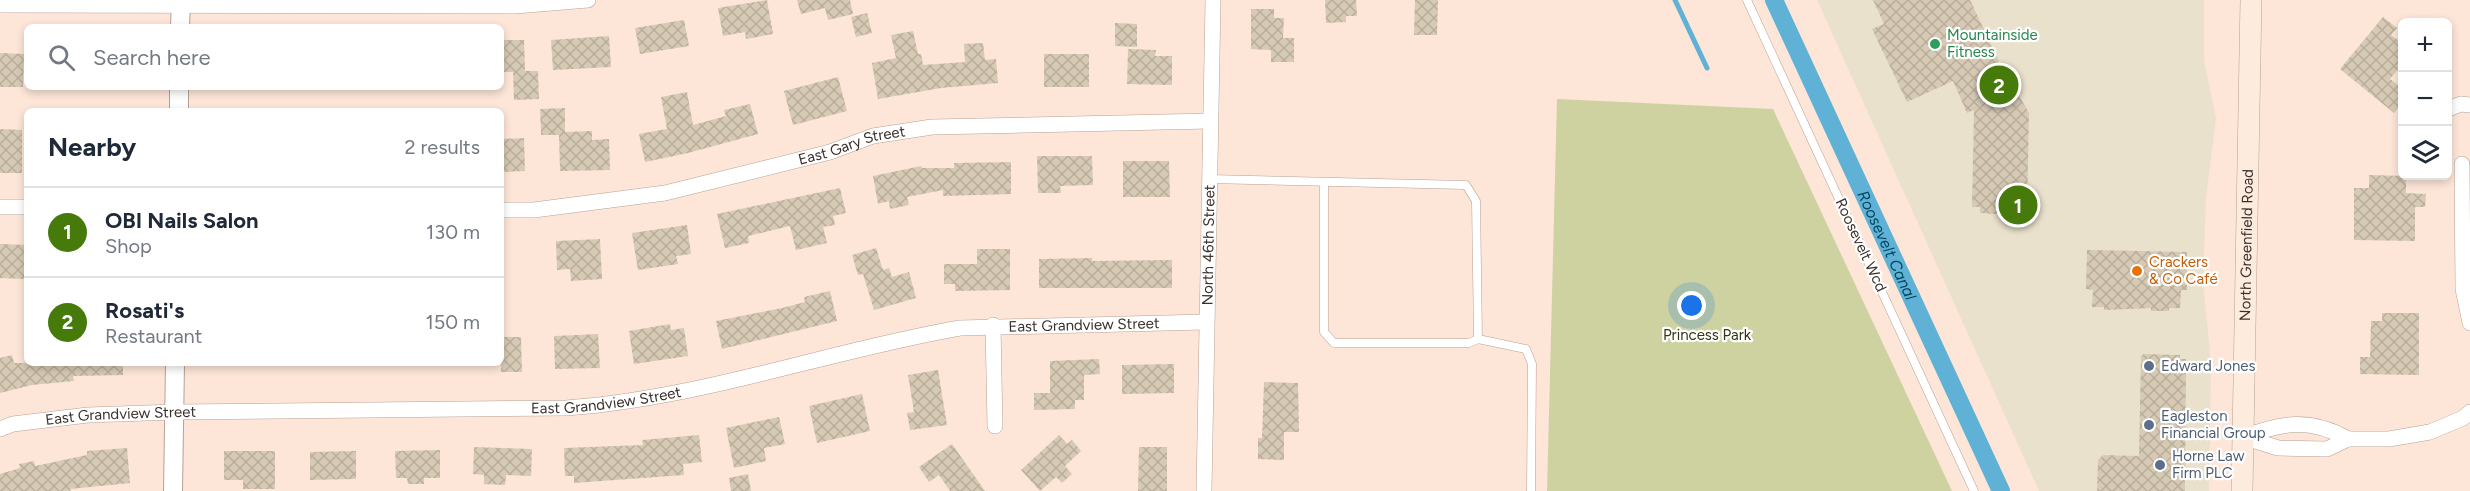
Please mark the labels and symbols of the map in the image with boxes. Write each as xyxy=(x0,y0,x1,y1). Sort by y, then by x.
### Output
place label: Mountainside Fitness xyxy=(1947,26,2038,61)
marker: Mountainside Fitness xyxy=(1928,37,1942,51)
pin: 2 xyxy=(1980,62,2018,107)
street label: East Gary Street xyxy=(796,122,907,169)
street label: North Greenfield Road xyxy=(2236,169,2257,321)
pin: 1 xyxy=(1998,182,2038,228)
street label: North 46th Street xyxy=(1198,184,1219,306)
water label: Roosevelt Canal xyxy=(1854,187,1921,303)
street label: Roosevelt Wcd xyxy=(1832,195,1890,295)
place label: Crackers & Co Café xyxy=(2149,253,2218,288)
marker: Crackers & Co Café xyxy=(2130,264,2144,278)
your location xyxy=(1677,291,1706,320)
street label: East Grandview Street xyxy=(1008,314,1160,336)
park label: Princess Park xyxy=(1663,326,1752,344)
place label: Edward Jones xyxy=(2161,357,2255,375)
marker: Edward Jones xyxy=(2142,359,2156,373)
street label: East Grandview Street xyxy=(531,383,683,417)
street label: East Grandview Street xyxy=(44,403,196,429)
place label: Eagleston Financial Group xyxy=(2161,407,2266,442)
marker: Eagleston Financial Group xyxy=(2142,418,2156,432)
place label: Horne Law Firm PLC xyxy=(2172,447,2245,482)
marker: Horne Law Firm PLC xyxy=(2153,458,2167,472)

